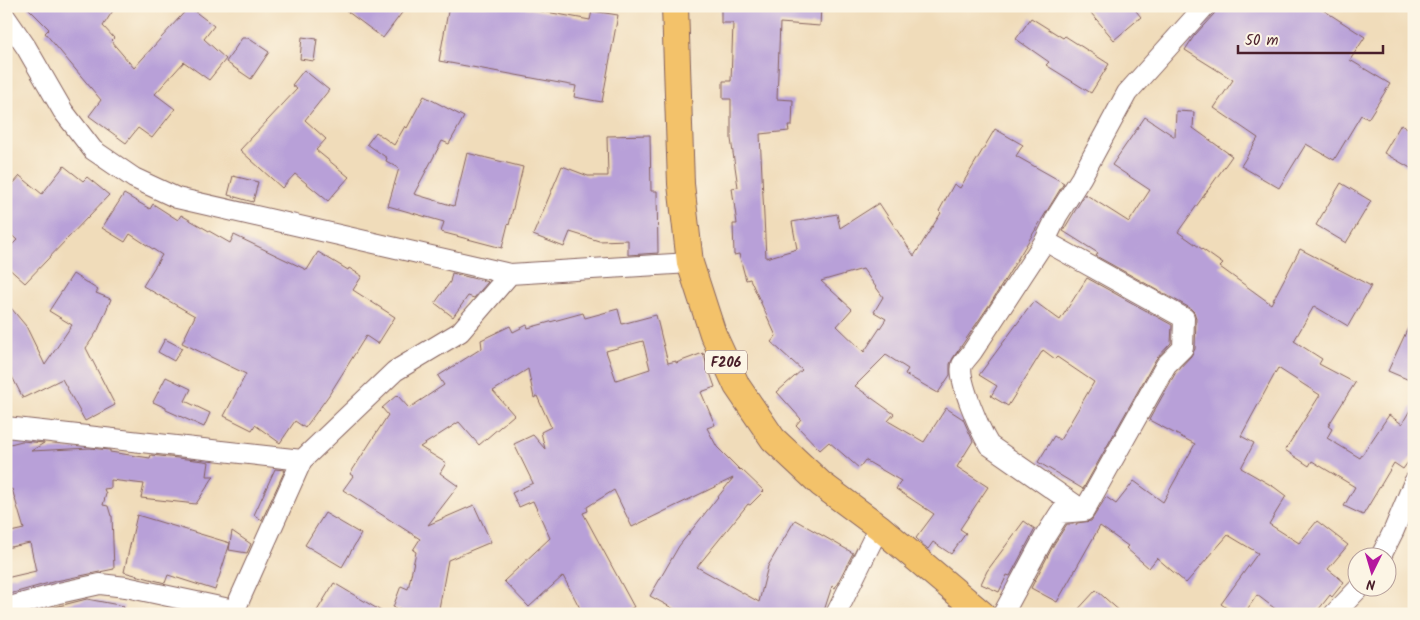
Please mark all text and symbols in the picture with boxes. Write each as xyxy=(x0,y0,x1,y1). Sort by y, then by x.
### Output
scale bar xyxy=(1238,22,1382,54)
text: 50 m xyxy=(1245,29,1279,53)
road number: F206 xyxy=(705,351,747,374)
north arrow xyxy=(1348,548,1398,598)
text: N xyxy=(1365,573,1376,595)

